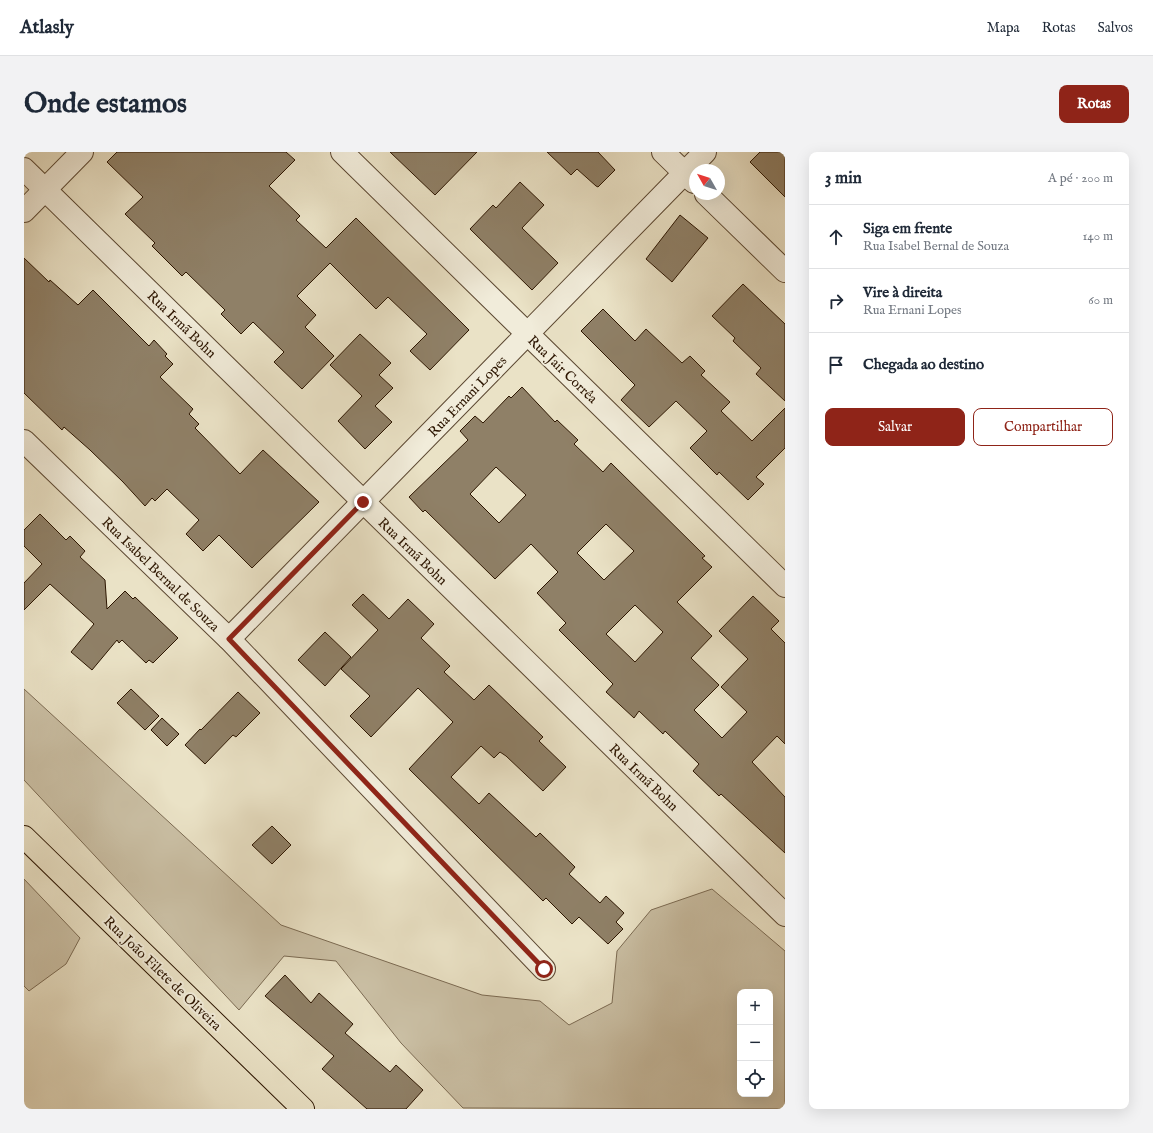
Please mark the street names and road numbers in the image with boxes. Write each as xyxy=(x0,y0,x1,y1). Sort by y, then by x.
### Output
street label: Rua Irmã Bohn xyxy=(143,287,220,363)
street label: Rua Jair Corrêa xyxy=(523,332,602,408)
street label: Rua Ernani Lopes xyxy=(424,352,511,441)
street label: Rua Isabel Bernal de Souza xyxy=(97,514,224,637)
street label: Rua Irmã Bohn xyxy=(374,514,451,590)
street label: Rua Irmã Bohn xyxy=(605,740,682,816)
street label: Rua João Filete de Oliveira xyxy=(100,913,226,1035)

